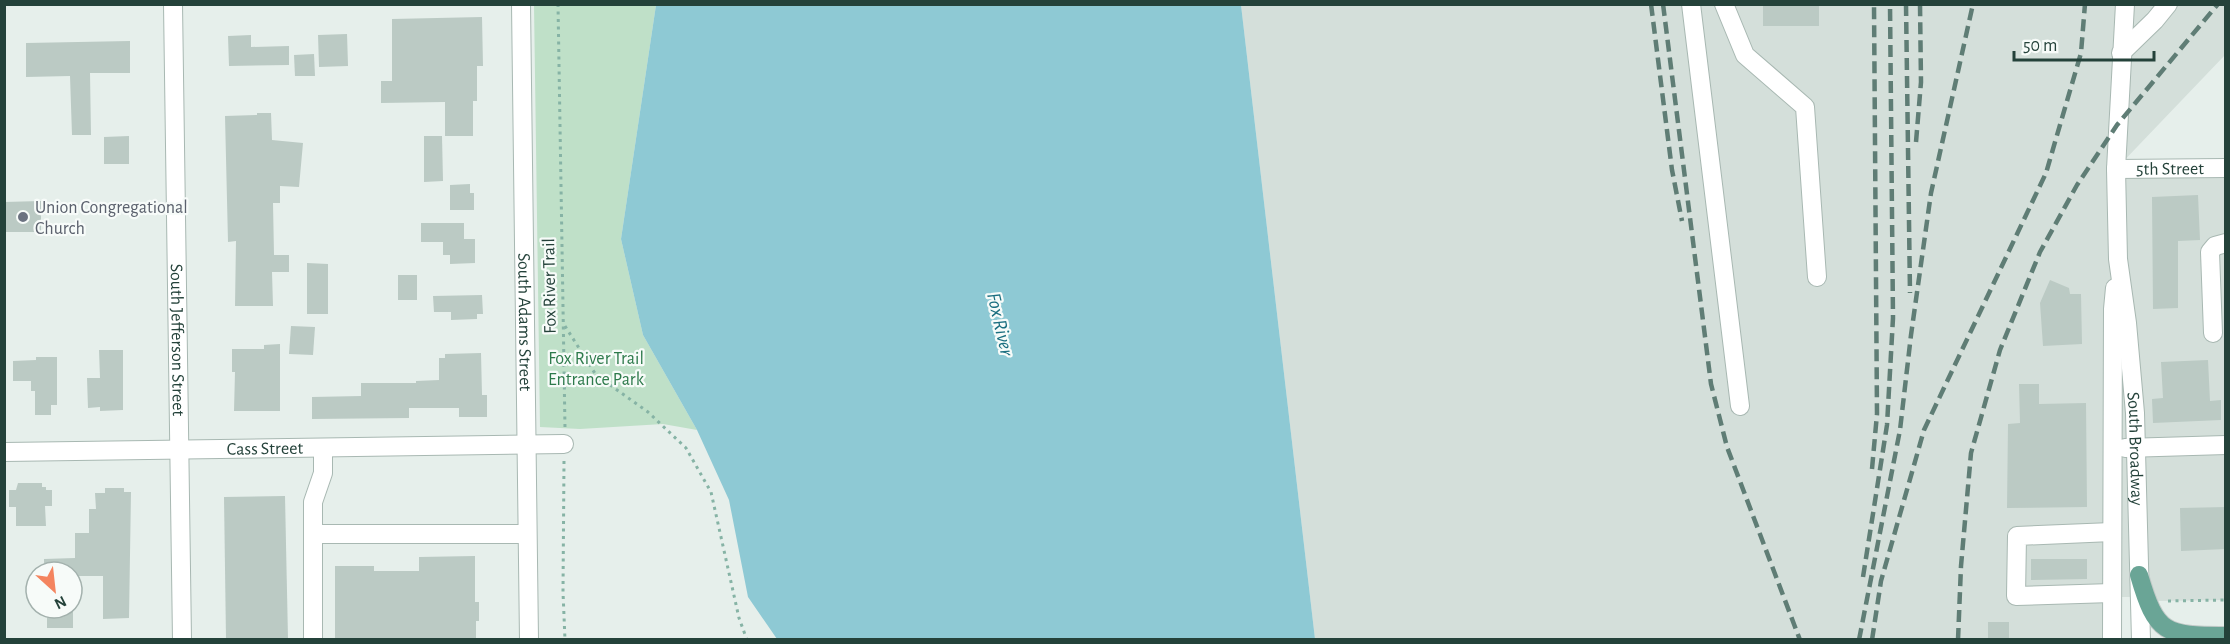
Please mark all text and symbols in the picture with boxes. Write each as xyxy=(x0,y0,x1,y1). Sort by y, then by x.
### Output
scale bar xyxy=(2014,24,2154,62)
text: 50 m xyxy=(2023,37,2057,55)
street label: 5th Street xyxy=(2136,160,2204,179)
place label: Union Congregational Church xyxy=(35,199,188,238)
marker: Union Congregational Church xyxy=(16,210,30,224)
street label: Fox River Trail xyxy=(540,238,560,334)
street label: South Adams Street xyxy=(514,253,534,392)
street label: South Jefferson Street xyxy=(167,264,187,417)
water label: Fox River xyxy=(983,291,1017,358)
park label: Fox River Trail Entrance Park xyxy=(548,350,645,389)
street label: South Broadway xyxy=(2123,391,2145,506)
street label: Cass Street xyxy=(227,440,304,459)
north arrow xyxy=(24,560,84,620)
text: N xyxy=(52,593,69,612)

